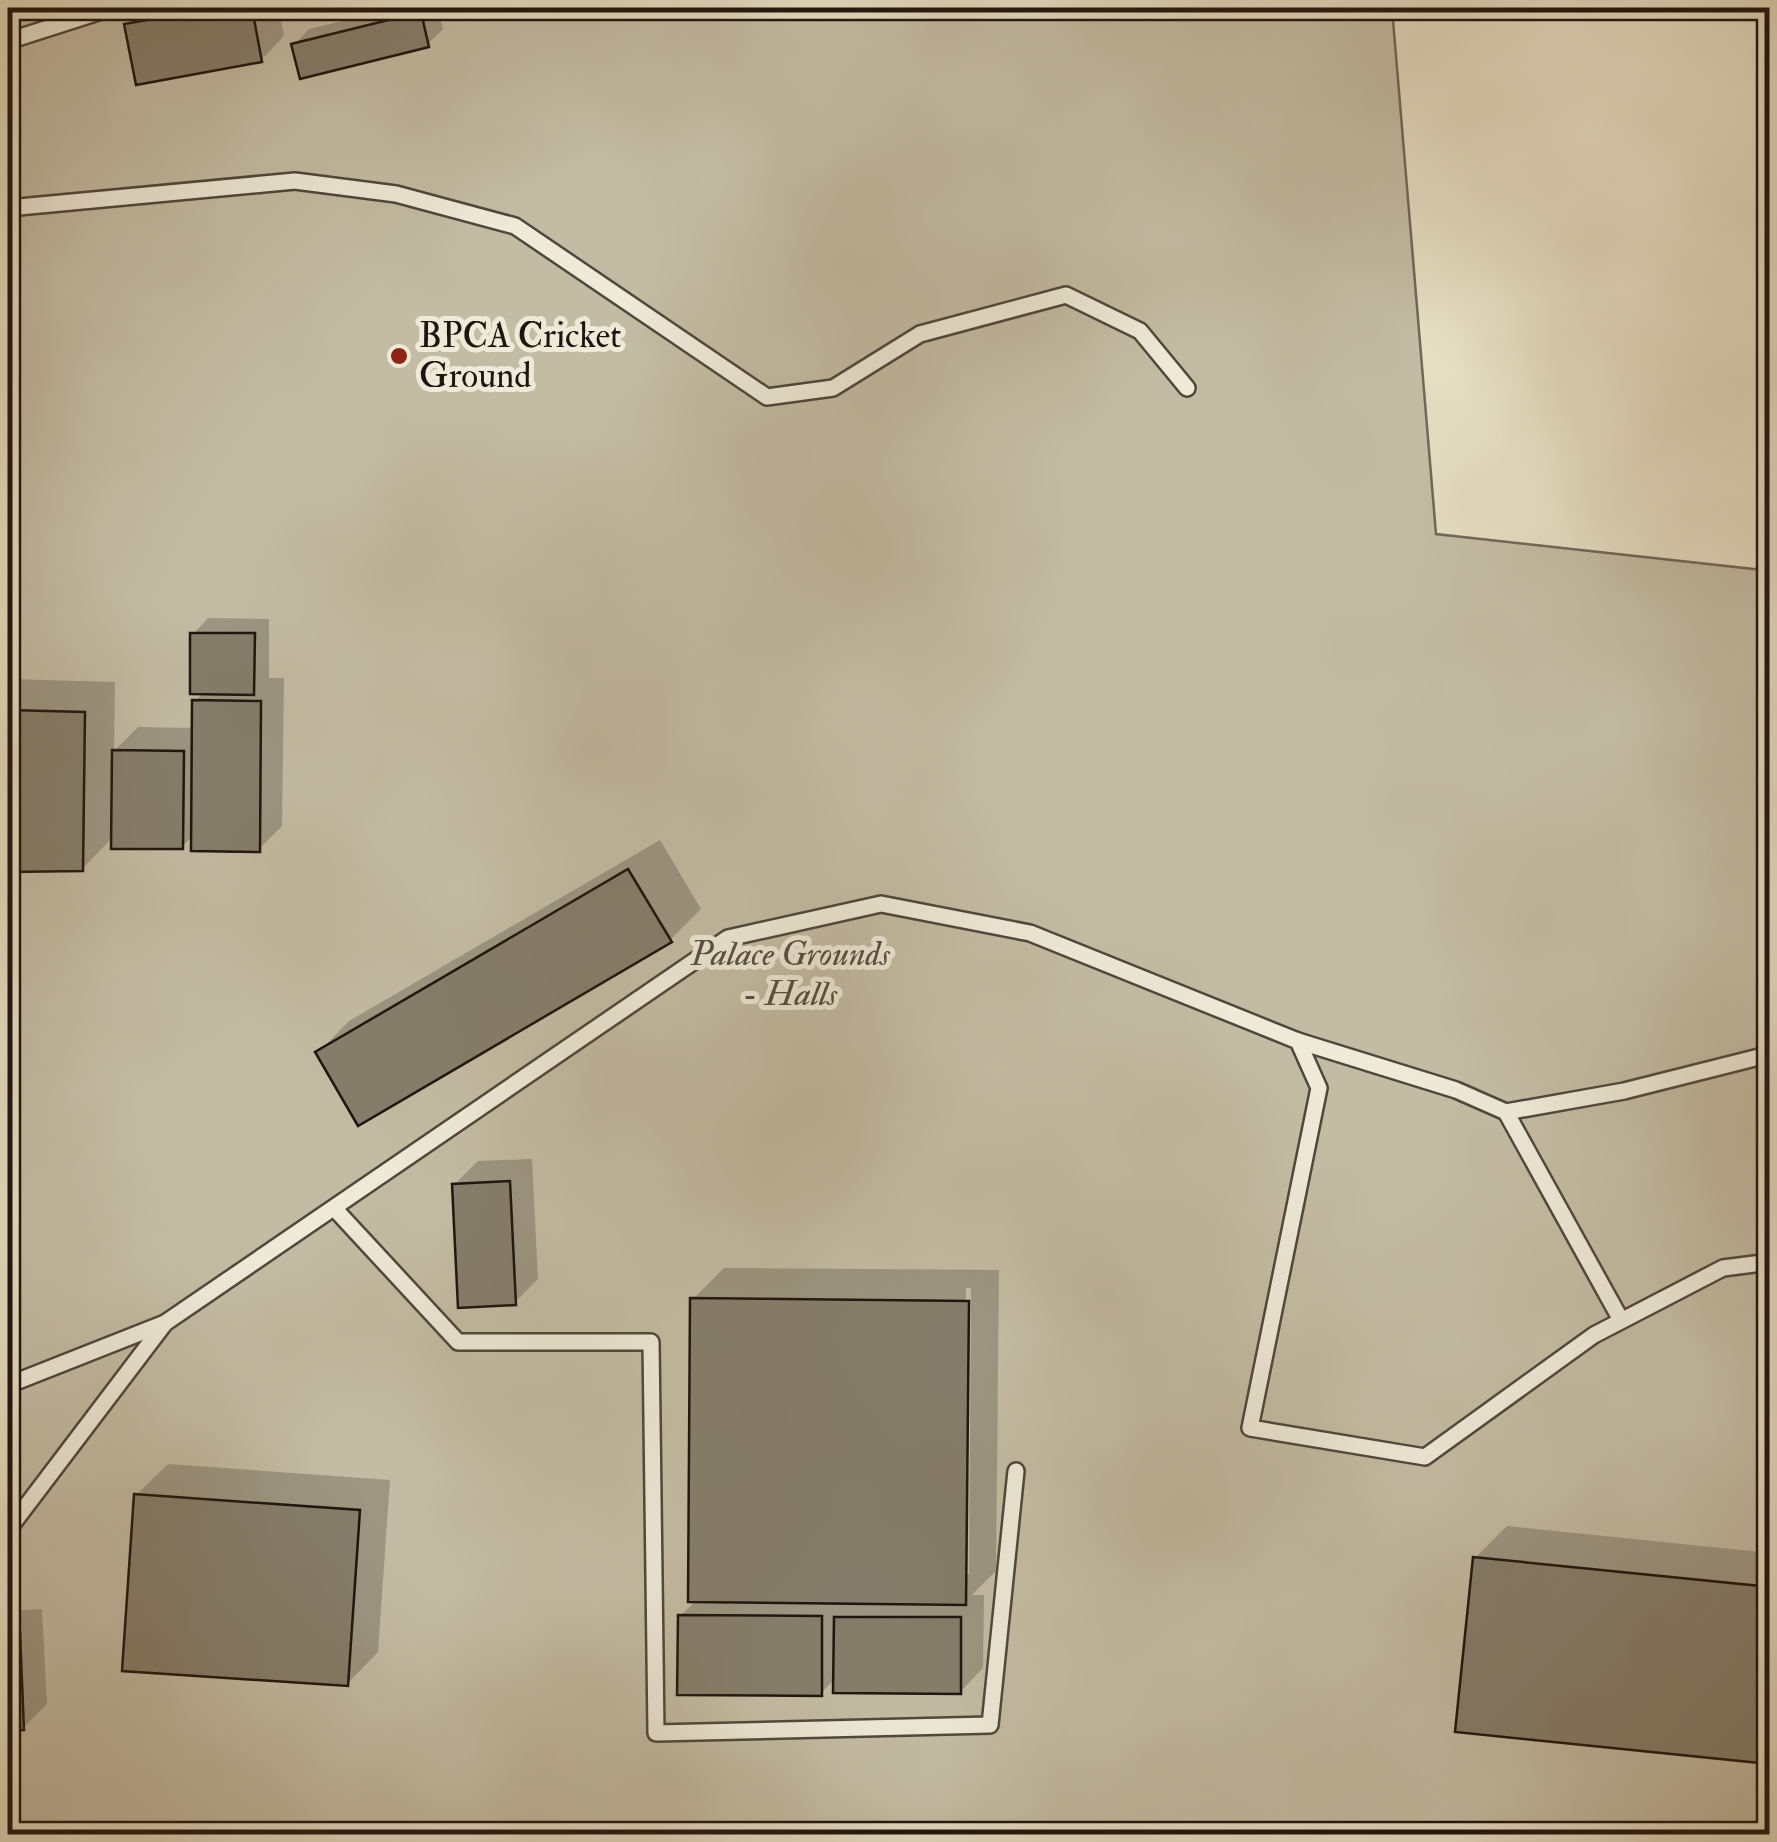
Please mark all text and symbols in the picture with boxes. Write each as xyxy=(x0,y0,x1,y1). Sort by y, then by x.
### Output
place label: BPCA Cricket Ground xyxy=(419,314,621,398)
marker: BPCA Cricket Ground xyxy=(388,345,410,367)
park label: Palace Grounds - Halls xyxy=(689,932,891,1016)

